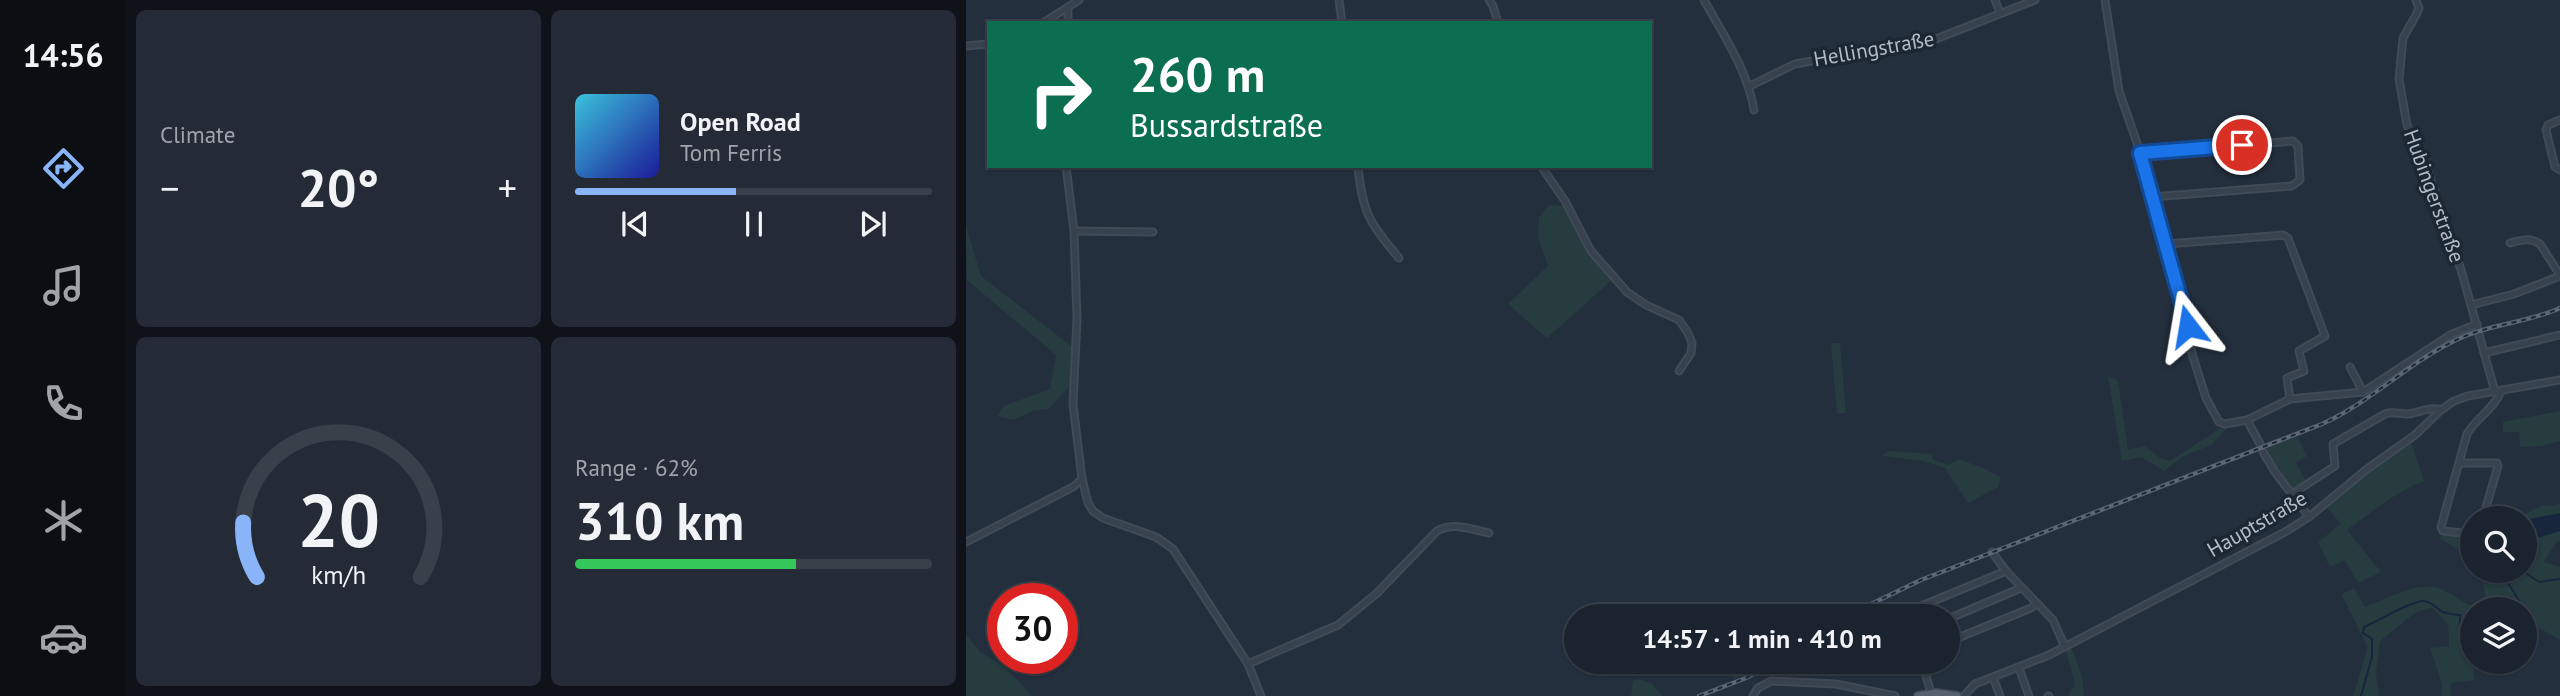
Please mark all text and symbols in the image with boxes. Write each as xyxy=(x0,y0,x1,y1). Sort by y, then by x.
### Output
street label: Hellingstraße xyxy=(1811,25,1936,72)
text: 14:56 xyxy=(22,34,104,76)
text: 260 m xyxy=(1130,42,1265,106)
icon: right xyxy=(1015,49,1106,140)
text: Bussardstraße xyxy=(1130,104,1323,146)
text: Open Road xyxy=(680,105,801,138)
pin xyxy=(2212,115,2272,175)
text: Climate xyxy=(160,120,235,149)
icon: arrive xyxy=(2223,126,2261,164)
street label: Hubingerstraße xyxy=(2398,126,2471,266)
text: Tom Ferris xyxy=(680,138,782,167)
icon: directions xyxy=(39,144,88,193)
text: 20° xyxy=(298,154,379,221)
text: − xyxy=(160,163,179,212)
text: + xyxy=(498,163,517,212)
icon: previous xyxy=(616,205,654,243)
icon: pause xyxy=(735,205,773,243)
icon: next xyxy=(854,205,892,243)
icon: music xyxy=(39,261,88,310)
position arrow xyxy=(2151,289,2225,363)
icon: phone xyxy=(39,379,88,428)
text: Range · 62% xyxy=(575,453,698,482)
text: 20 xyxy=(297,474,380,568)
street label: Hauptstraße xyxy=(2202,484,2312,563)
text: 310 km xyxy=(575,487,744,554)
icon: climate xyxy=(39,496,88,545)
map controls xyxy=(2460,506,2537,674)
button: search xyxy=(2460,506,2537,583)
text: km/h xyxy=(311,559,366,591)
speed limit sign: 30 xyxy=(987,583,1078,674)
button: layers xyxy=(2460,597,2537,674)
icon: car xyxy=(39,613,88,662)
text: 14:57 · 1 min · 410 m xyxy=(1642,622,1882,655)

